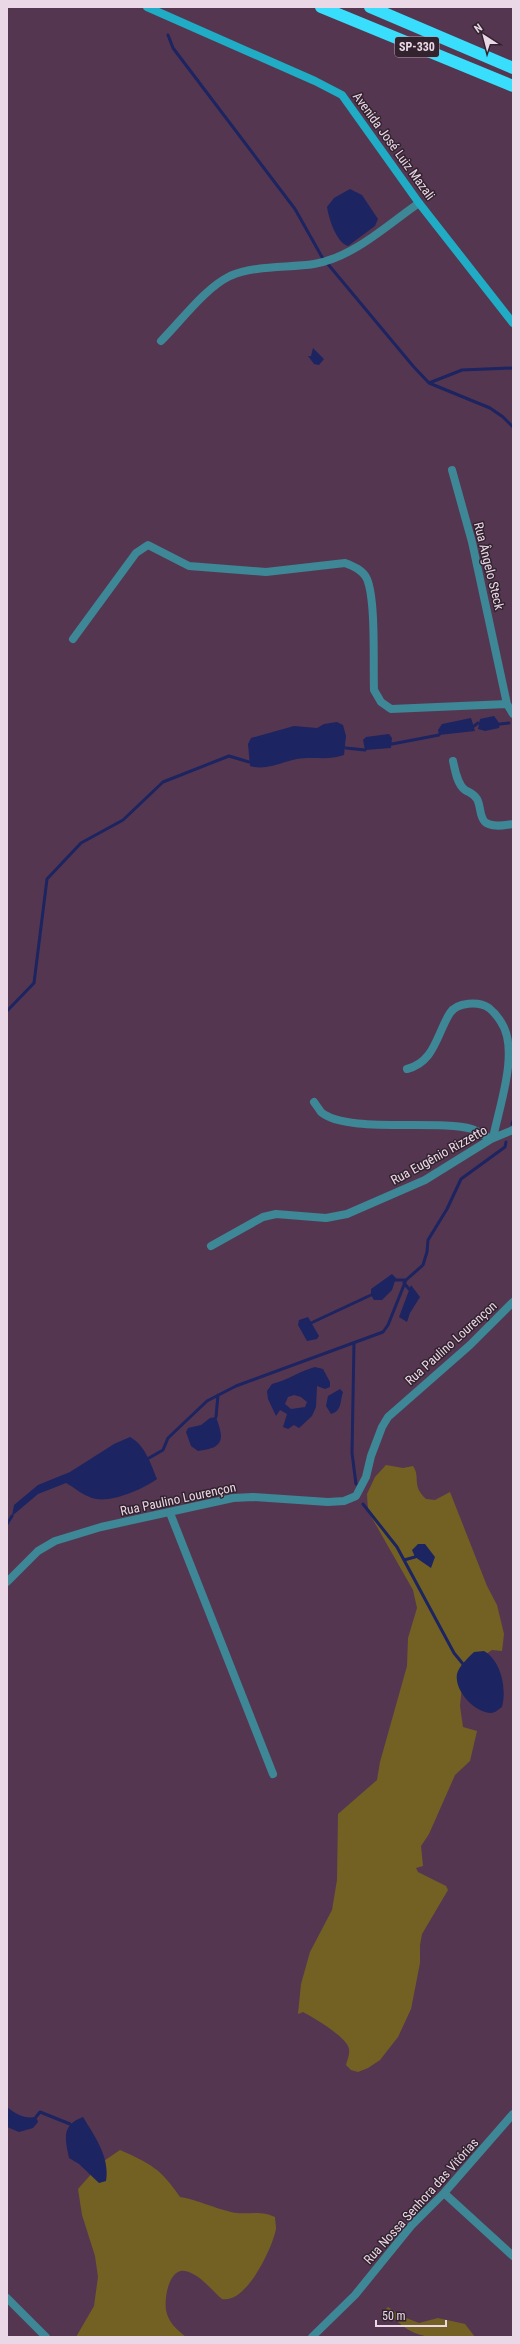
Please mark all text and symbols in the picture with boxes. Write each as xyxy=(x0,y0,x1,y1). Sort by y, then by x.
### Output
north arrow xyxy=(464,16,504,56)
text: N xyxy=(472,21,485,36)
road number: SP-330 xyxy=(395,37,439,57)
street label: Avenida José Luiz Mazali xyxy=(350,89,438,203)
street label: Rua Ângelo Steck xyxy=(471,521,507,611)
street label: Rua Eugênio Rizzetto xyxy=(388,1122,490,1188)
street label: Rua Paulino Lourençon xyxy=(402,1298,500,1388)
street label: Rua Paulino Lourençon xyxy=(119,1479,237,1519)
street label: Rua Nossa Senhora das Vitórias xyxy=(361,2135,482,2267)
scale bar xyxy=(376,2302,446,2328)
text: 50 m xyxy=(382,2309,406,2323)

